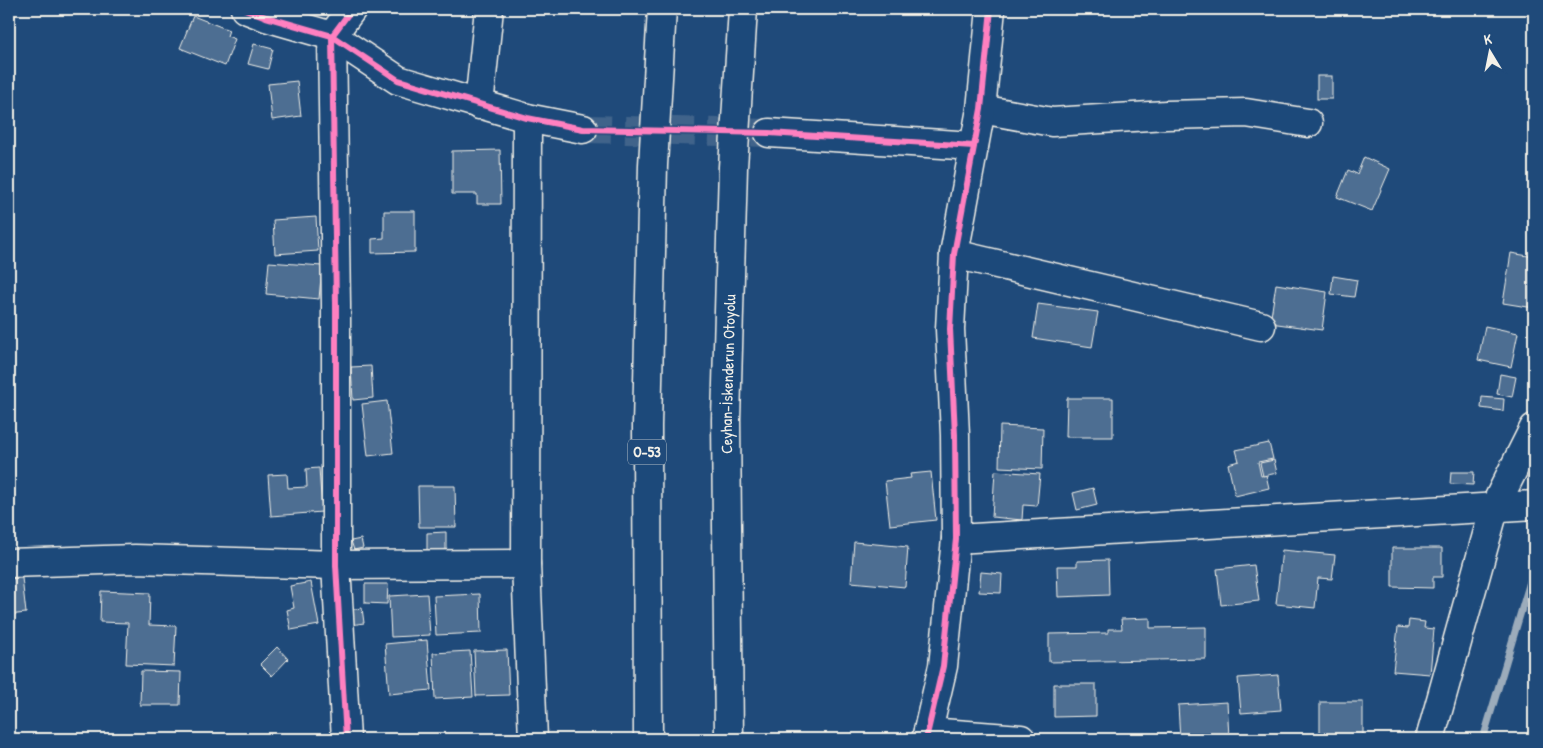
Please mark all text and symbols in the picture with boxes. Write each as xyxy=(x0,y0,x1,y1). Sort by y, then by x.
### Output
north arrow xyxy=(1466,28,1516,78)
text: K xyxy=(1482,29,1494,49)
street label: Ceyhan-İskenderun Otoyolu xyxy=(715,293,740,454)
road number: O-53 xyxy=(628,440,666,464)

